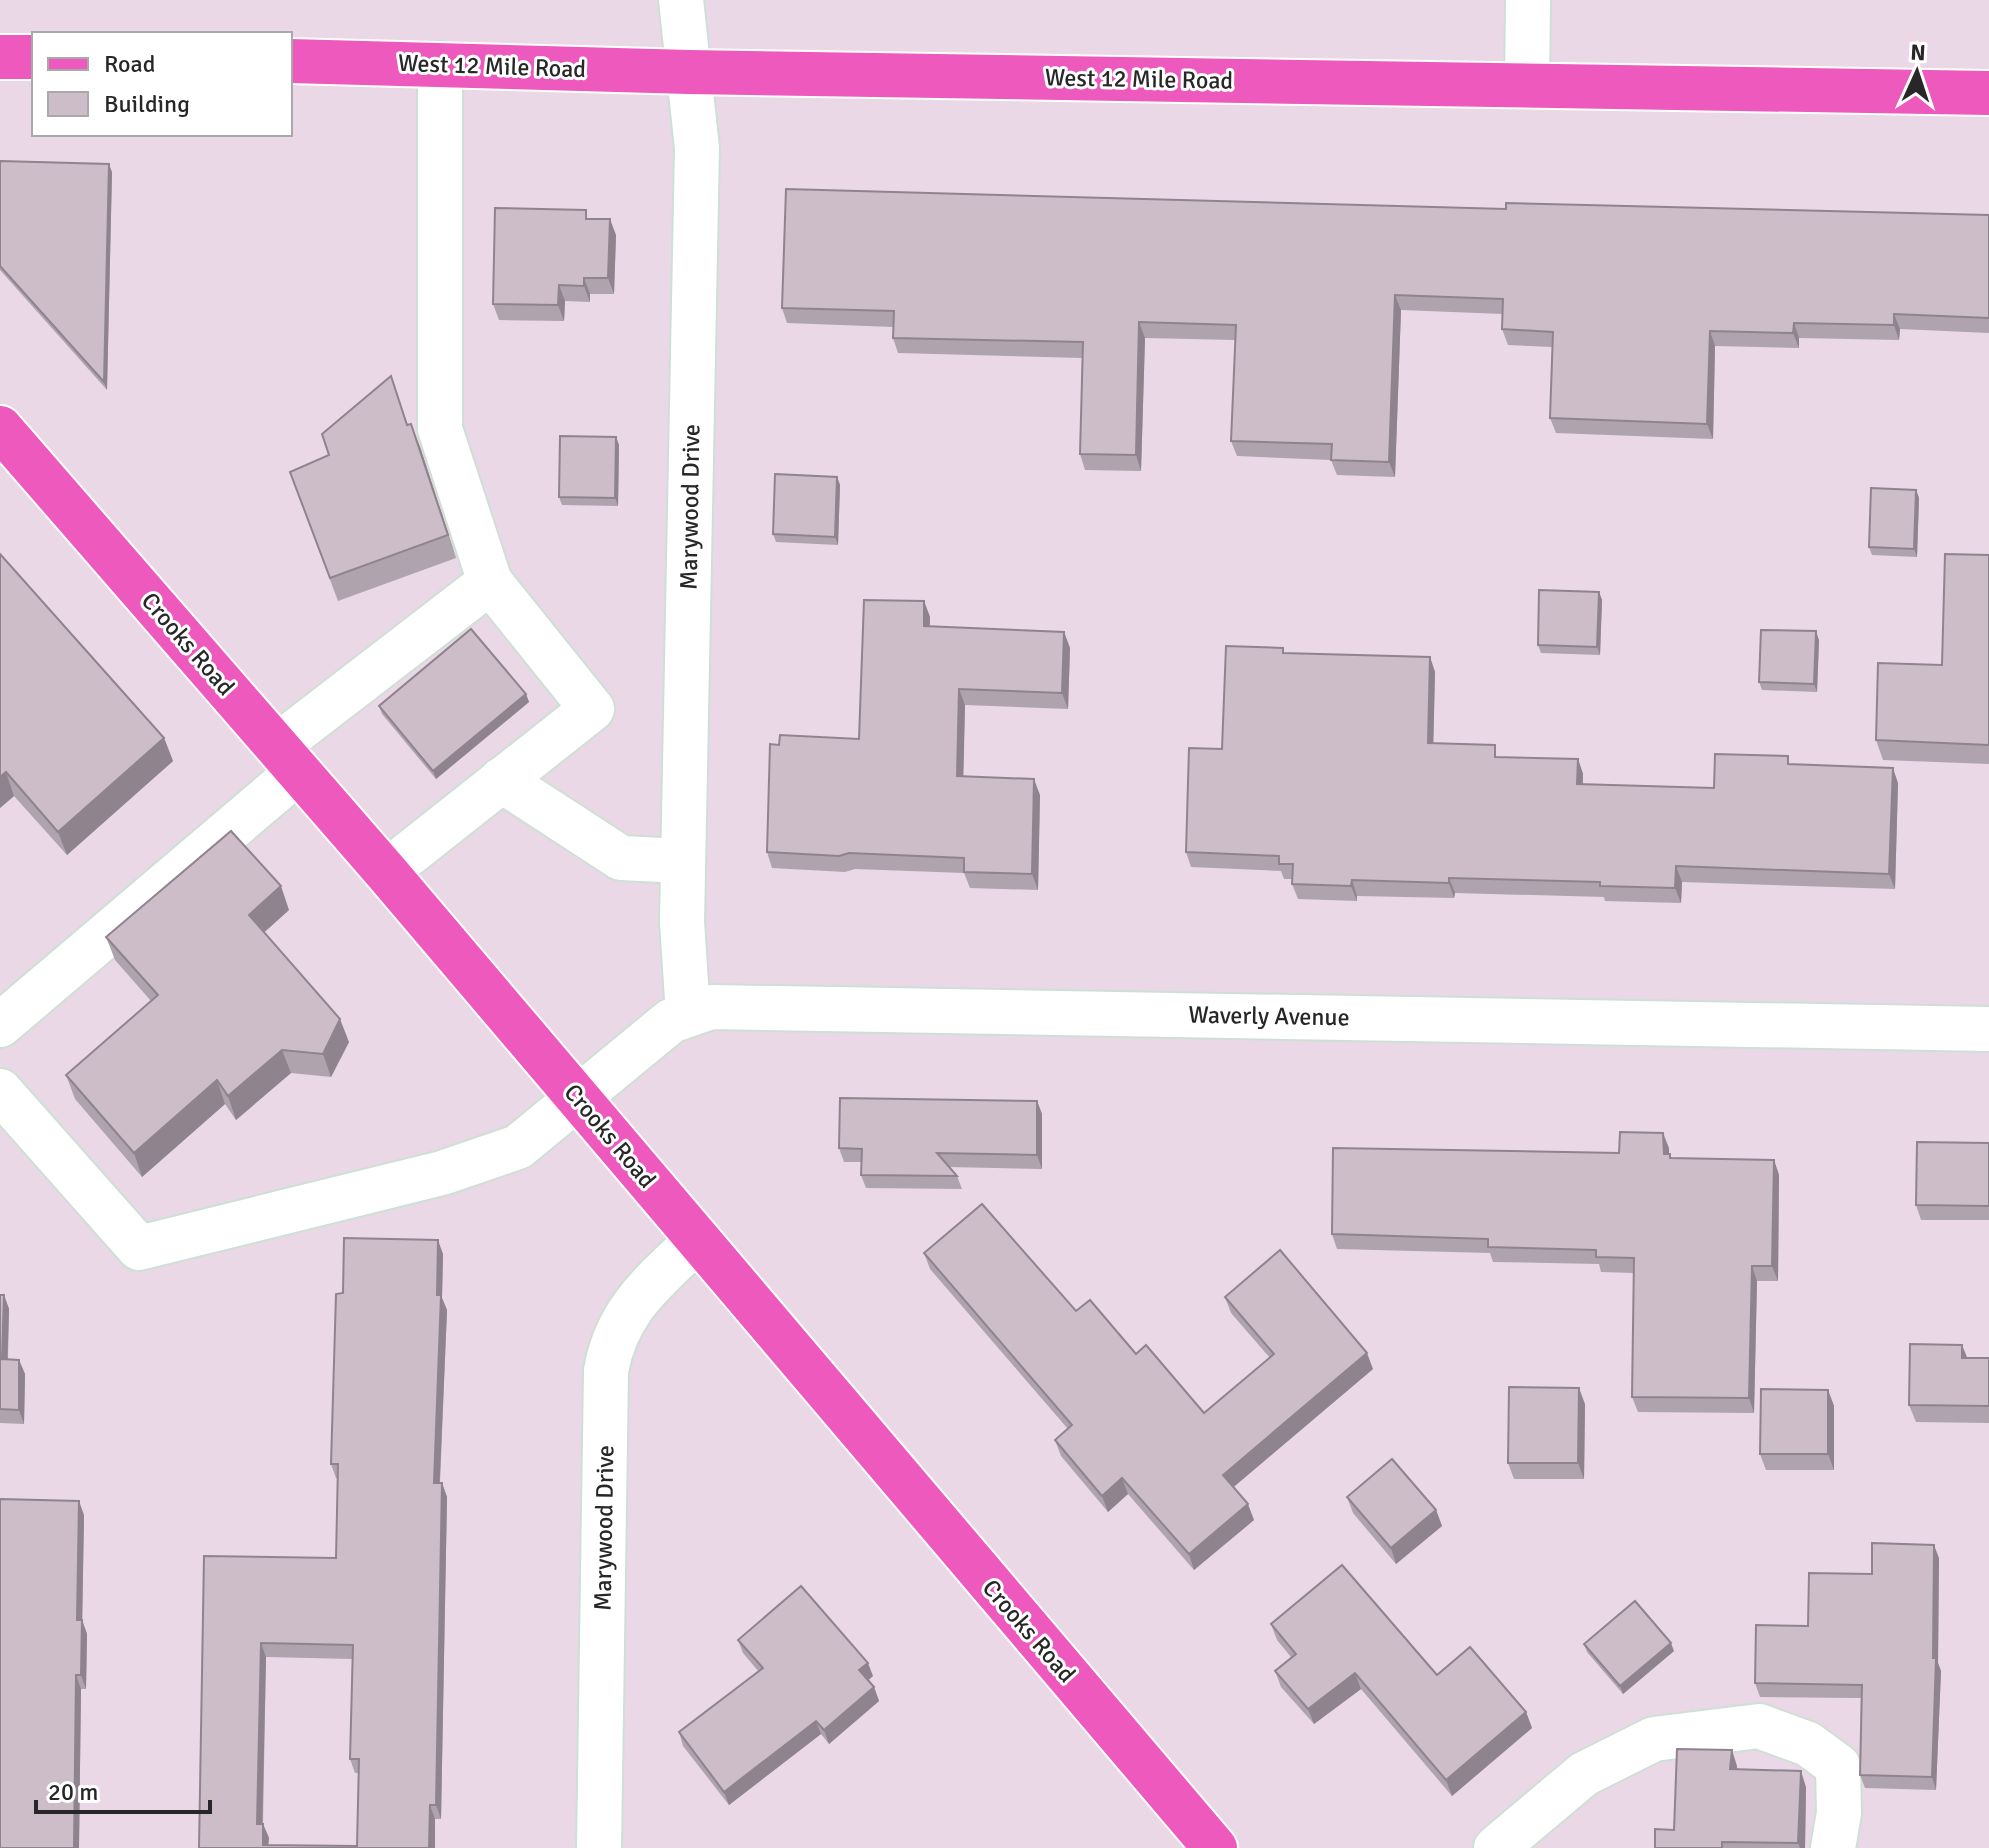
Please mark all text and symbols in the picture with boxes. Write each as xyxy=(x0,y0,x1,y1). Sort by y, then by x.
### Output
legend xyxy=(32,32,292,136)
north arrow xyxy=(1877,32,1957,112)
text: N xyxy=(1910,39,1926,66)
street label: West 12 Mile Road xyxy=(397,48,587,84)
text: Road xyxy=(104,49,155,79)
street label: West 12 Mile Road xyxy=(1045,62,1233,96)
text: Building xyxy=(104,89,190,119)
street label: Marywood Drive xyxy=(674,424,706,590)
street label: Crooks Road xyxy=(135,586,241,702)
street label: Waverly Avenue xyxy=(1188,1000,1350,1032)
street label: Crooks Road xyxy=(558,1078,662,1194)
street label: Marywood Drive xyxy=(588,1445,620,1611)
street label: Crooks Road xyxy=(976,1573,1082,1689)
scale bar xyxy=(36,1764,210,1814)
text: 20 m xyxy=(48,1777,98,1807)

